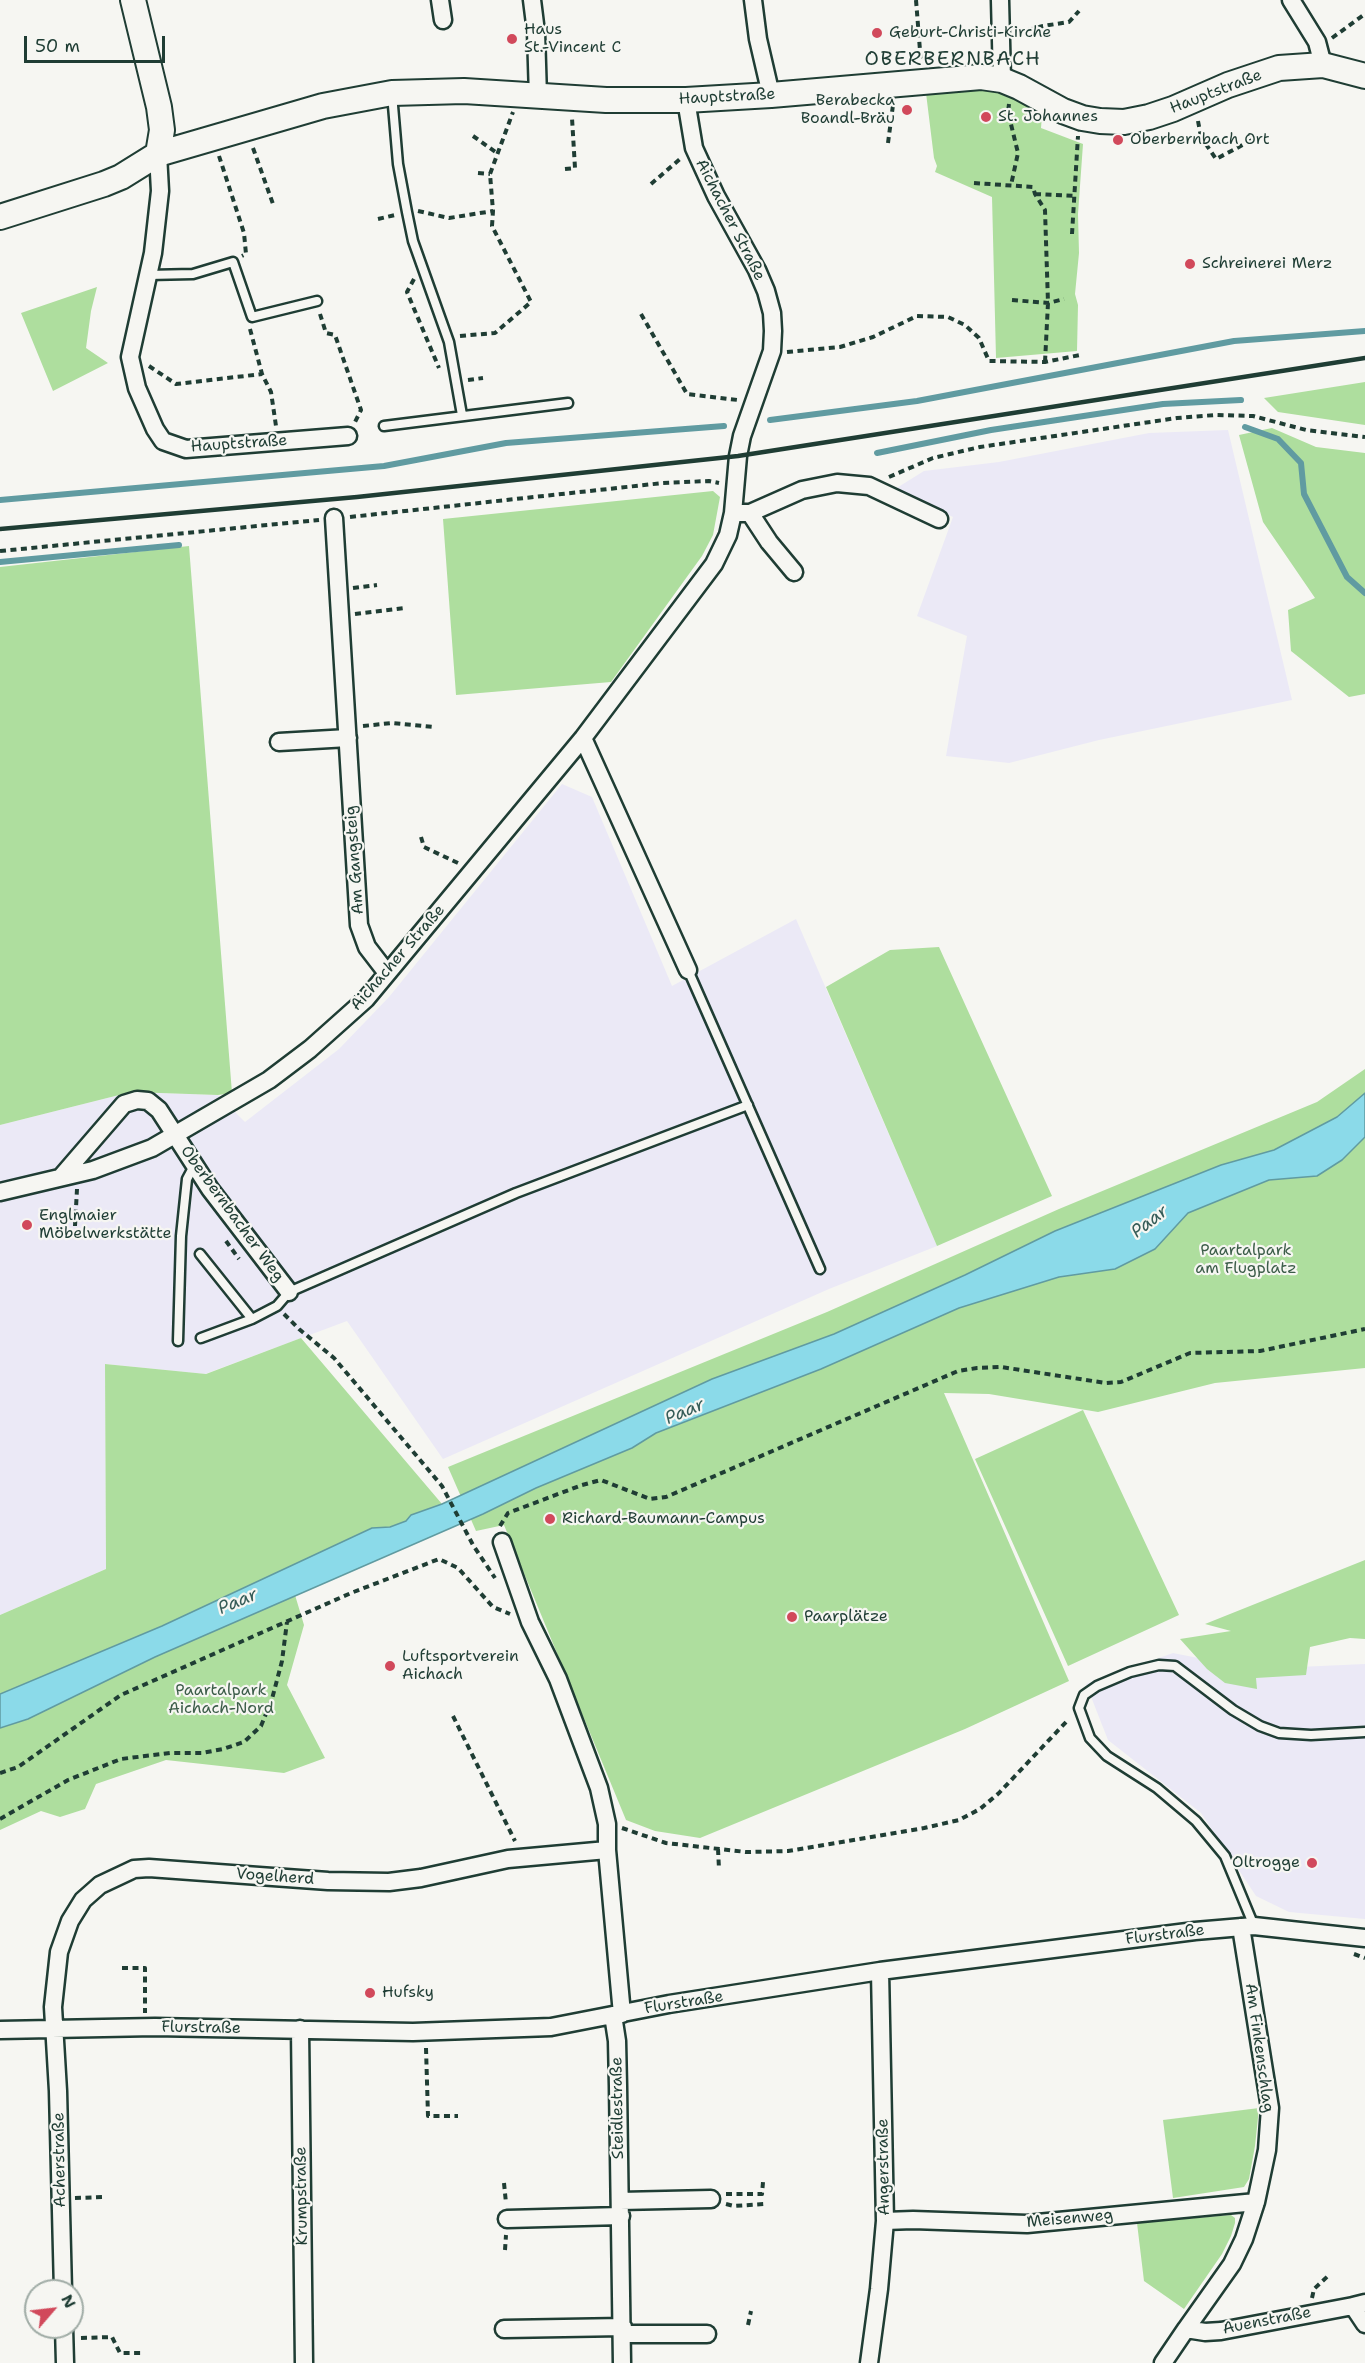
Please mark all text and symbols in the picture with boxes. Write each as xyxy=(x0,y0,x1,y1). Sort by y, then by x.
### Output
place label: Haus St.-Vincent C xyxy=(524,20,621,58)
place label: Geburt-Christi-Kirche xyxy=(889,23,1051,43)
scale bar xyxy=(27,24,168,62)
marker: Geburt-Christi-Kirche xyxy=(870,26,884,40)
marker: Haus St.-Vincent C xyxy=(505,32,519,46)
text: 50 m xyxy=(35,34,80,58)
district label: OBERBERNBACH xyxy=(865,48,1041,72)
street label: Hauptstraße xyxy=(1167,66,1265,118)
street label: Hauptstraße xyxy=(678,85,776,109)
place label: Berabecka Boandl-Bräu xyxy=(801,91,895,129)
marker: Berabecka Boandl-Bräu xyxy=(900,103,914,117)
place label: St. Johannes xyxy=(998,107,1098,127)
marker: St. Johannes xyxy=(979,110,993,124)
place label: Oberbernbach Ort xyxy=(1130,130,1270,150)
marker: Oberbernbach Ort xyxy=(1111,133,1125,147)
street label: Aichacher Straße xyxy=(691,156,769,284)
place label: Schreinerei Merz xyxy=(1202,254,1332,274)
marker: Schreinerei Merz xyxy=(1183,257,1197,271)
street label: Hauptstraße xyxy=(190,431,288,457)
street label: Am Gangsteig xyxy=(342,805,368,915)
street label: Aichacher Straße xyxy=(347,901,449,1015)
street label: Oberbernbacher Weg xyxy=(176,1142,288,1286)
water label: Paar xyxy=(1127,1201,1173,1243)
place label: Englmaier Möbelwerkstätte xyxy=(39,1206,171,1244)
marker: Englmaier Möbelwerkstätte xyxy=(20,1218,34,1232)
park label: Paartalpark am Flugplatz xyxy=(1195,1241,1297,1279)
water label: Paar xyxy=(662,1394,708,1430)
place label: Richard-Baumann-Campus xyxy=(562,1509,765,1529)
marker: Richard-Baumann-Campus xyxy=(543,1512,557,1526)
water label: Paar xyxy=(215,1584,261,1620)
place label: Paarplätze xyxy=(804,1607,888,1627)
marker: Paarplätze xyxy=(785,1610,799,1624)
place label: Luftsportverein Aichach xyxy=(402,1647,519,1685)
marker: Luftsportverein Aichach xyxy=(383,1659,397,1673)
park label: Paartalpark Aichach-Nord xyxy=(168,1681,274,1719)
place label: Oltrogge xyxy=(1232,1853,1300,1873)
marker: Oltrogge xyxy=(1305,1856,1319,1870)
street label: Vogelherd xyxy=(235,1865,315,1889)
street label: Flurstraße xyxy=(1124,1921,1206,1949)
street label: Am Finkenschlag xyxy=(1240,1982,1278,2114)
place label: Hufsky xyxy=(382,1983,434,2003)
marker: Hufsky xyxy=(363,1986,377,2000)
street label: Flurstraße xyxy=(643,1987,725,2019)
street label: Flurstraße xyxy=(161,2018,241,2038)
street label: Steidlestraße xyxy=(608,2057,628,2159)
street label: Acherstraße xyxy=(50,2112,70,2208)
street label: Angerstraße xyxy=(874,2118,894,2216)
street label: Krumpstraße xyxy=(292,2146,312,2246)
street label: Meisenweg xyxy=(1026,2206,1114,2232)
north arrow xyxy=(24,2279,84,2339)
text: N xyxy=(56,2291,81,2312)
street label: Auenstraße xyxy=(1221,2303,1313,2339)

